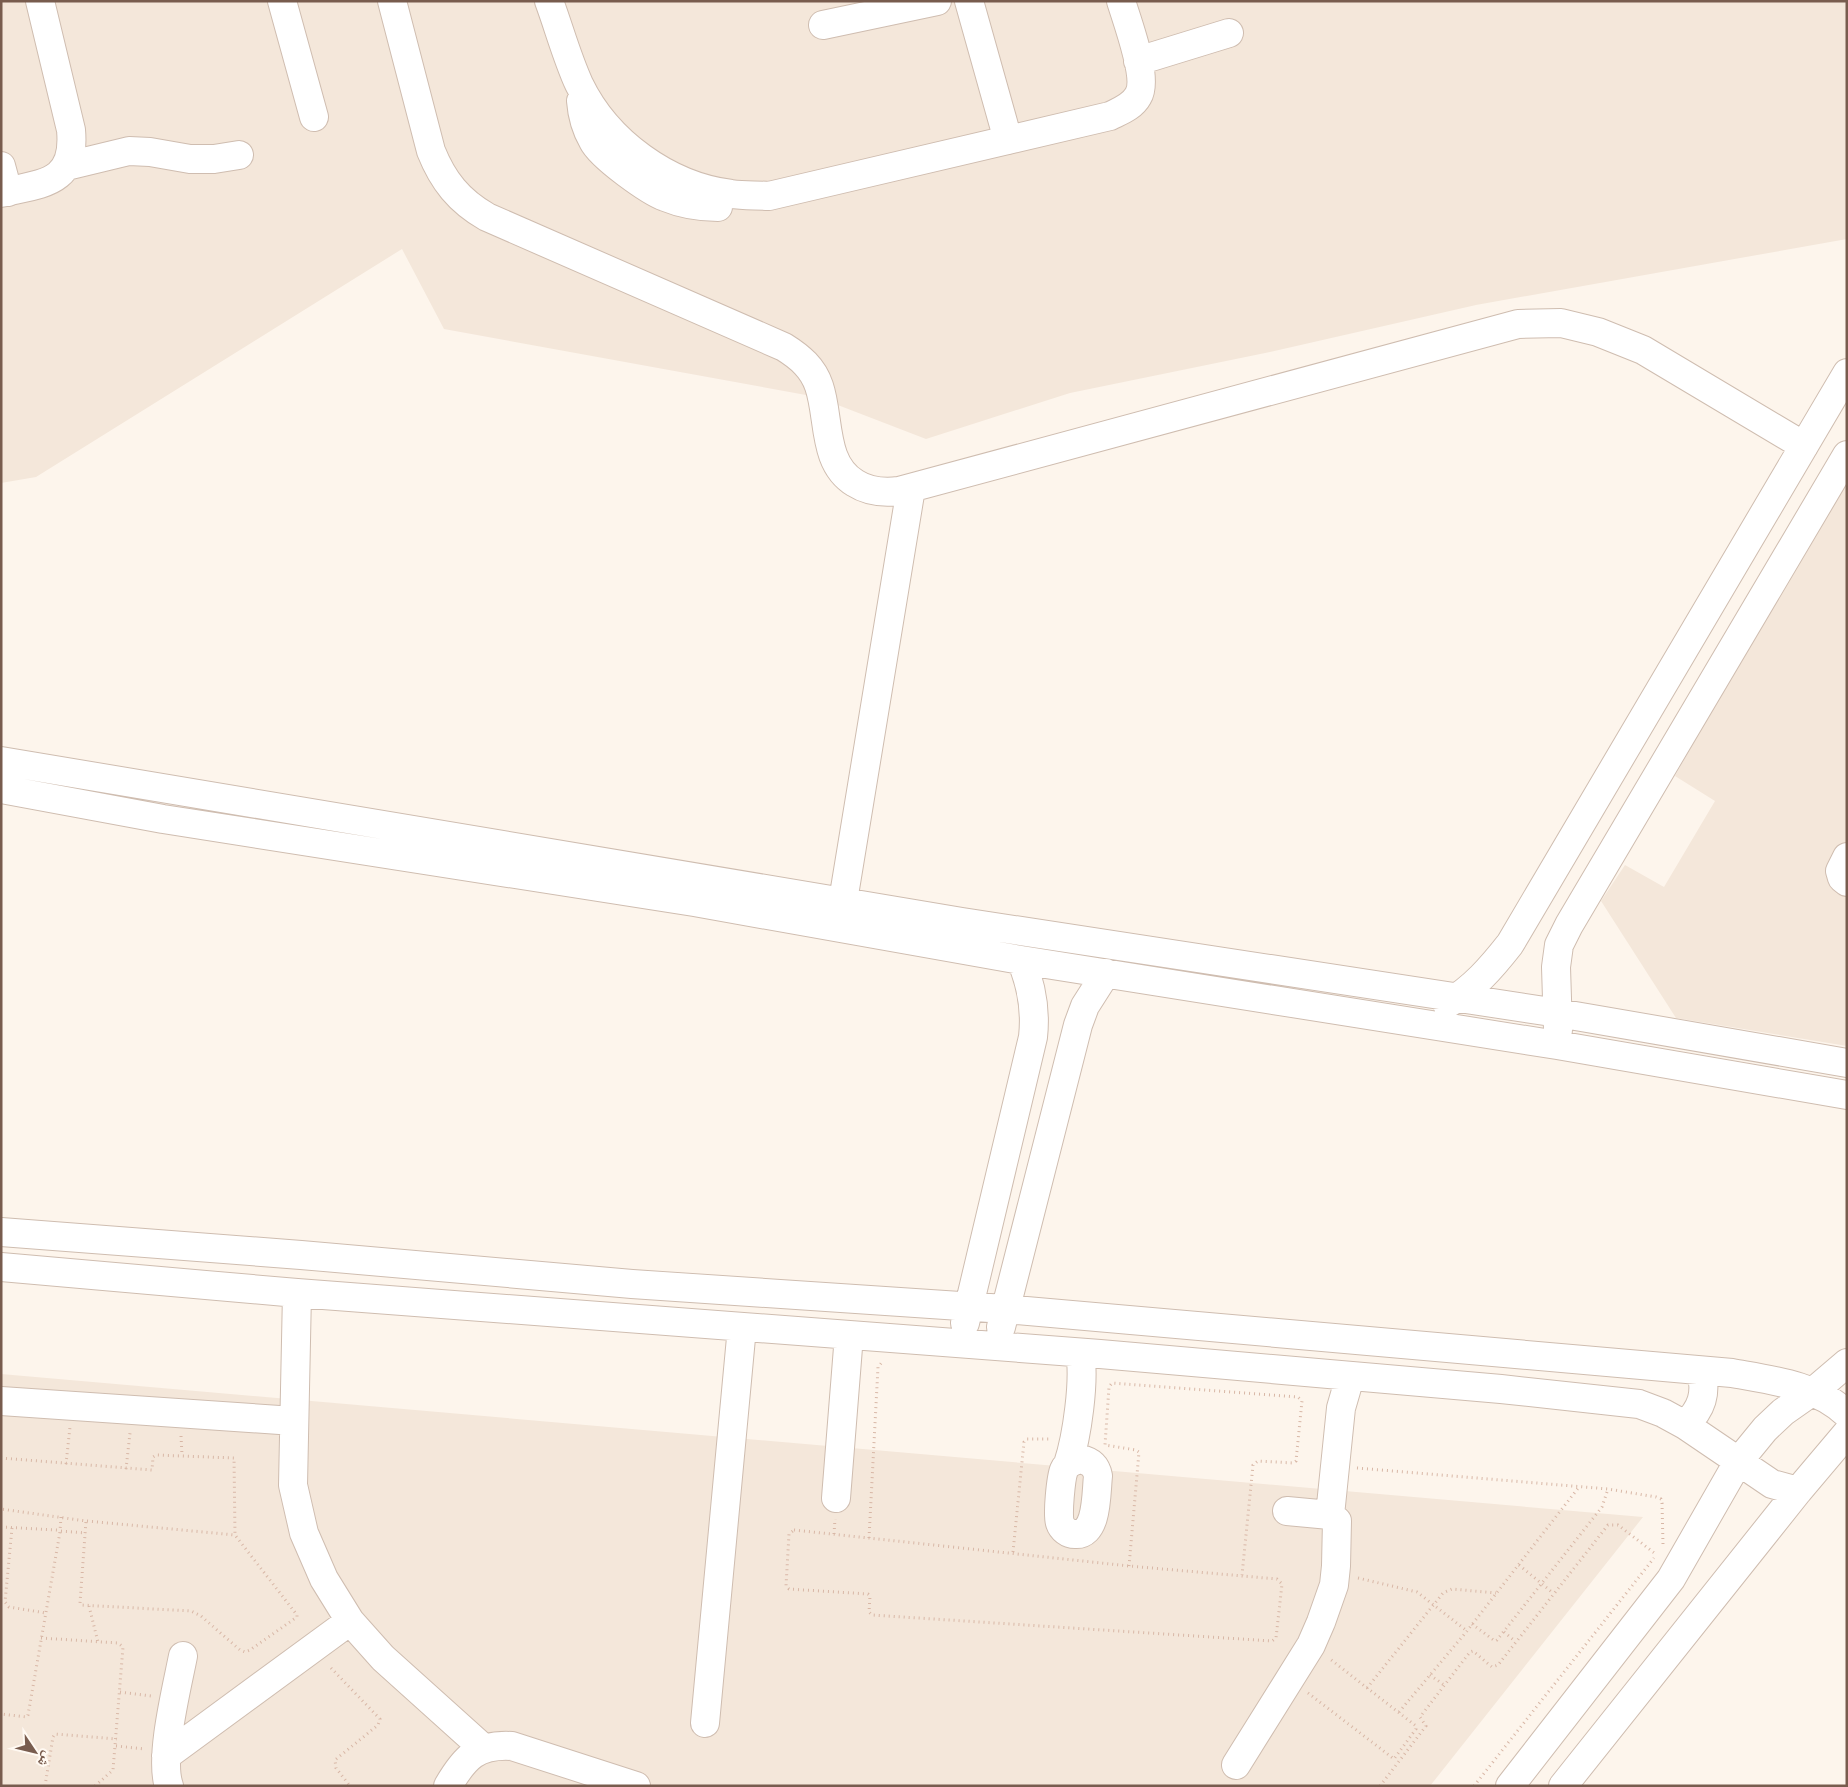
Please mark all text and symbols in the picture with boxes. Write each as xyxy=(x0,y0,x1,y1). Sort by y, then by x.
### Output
north arrow xyxy=(10,1727,60,1777)
text: ش xyxy=(34,1748,57,1771)

